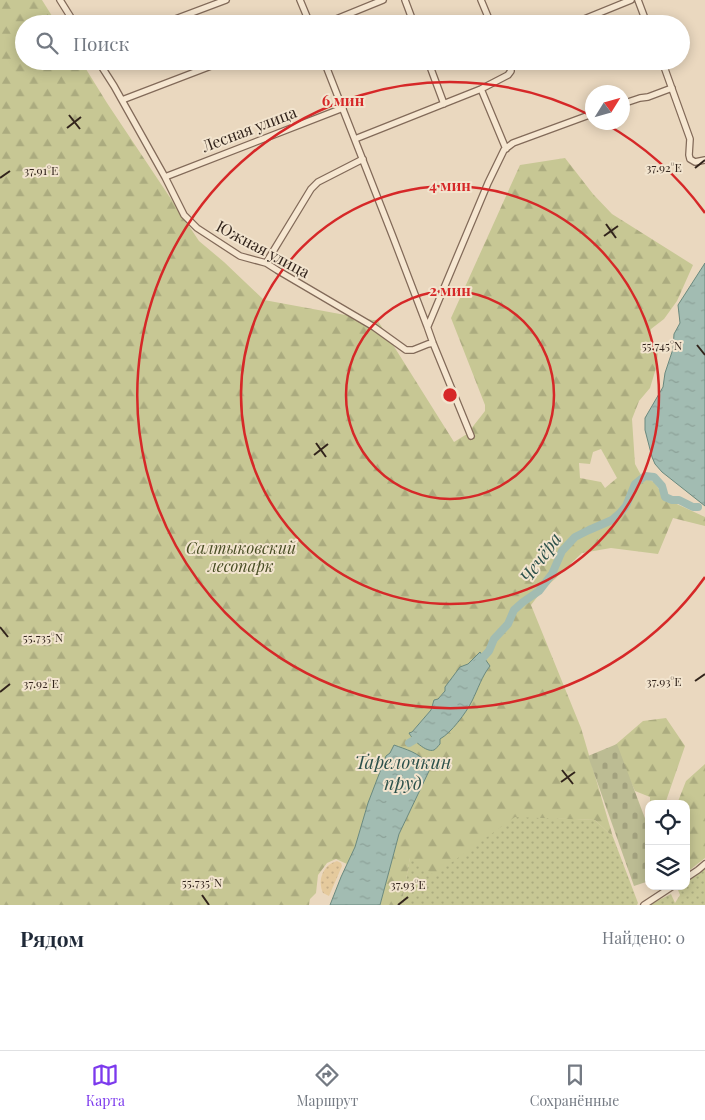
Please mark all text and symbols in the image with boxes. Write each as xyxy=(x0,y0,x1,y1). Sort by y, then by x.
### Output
search box xyxy=(15,15,690,70)
icon: search xyxy=(33,29,61,57)
text: Поиск xyxy=(73,30,129,56)
north arrow xyxy=(585,85,630,130)
text: 6 мин xyxy=(322,90,365,110)
street label: Лесная улица xyxy=(197,101,299,157)
text: 37.92°E xyxy=(646,159,682,175)
text: 37.91°E xyxy=(24,162,58,178)
text: 4 мин xyxy=(429,175,471,195)
street label: Южная улица xyxy=(213,215,314,282)
text: 2 мин xyxy=(429,280,471,300)
text: 55.745°N xyxy=(642,337,683,353)
centre of rings xyxy=(441,386,459,404)
water label: Чечёра xyxy=(514,528,566,587)
park label: Салтыковский лесопарк xyxy=(186,537,297,576)
text: 55.735°N xyxy=(23,629,64,645)
text: 37.93°E xyxy=(646,673,682,689)
text: 37.92°E xyxy=(23,675,59,691)
water label: Тарелочкин пруд xyxy=(355,750,451,795)
map controls xyxy=(645,800,690,890)
button: locate xyxy=(645,800,690,845)
button: layers xyxy=(645,845,690,890)
text: 55.735°N xyxy=(182,874,223,890)
text: 37.93°E xyxy=(390,876,426,892)
text: Рядом xyxy=(20,924,84,952)
text: Найдено: 0 xyxy=(602,927,685,948)
tab: Карта xyxy=(86,1061,125,1110)
tab: Маршрут xyxy=(297,1061,358,1110)
tab: Сохранённые xyxy=(530,1061,619,1110)

